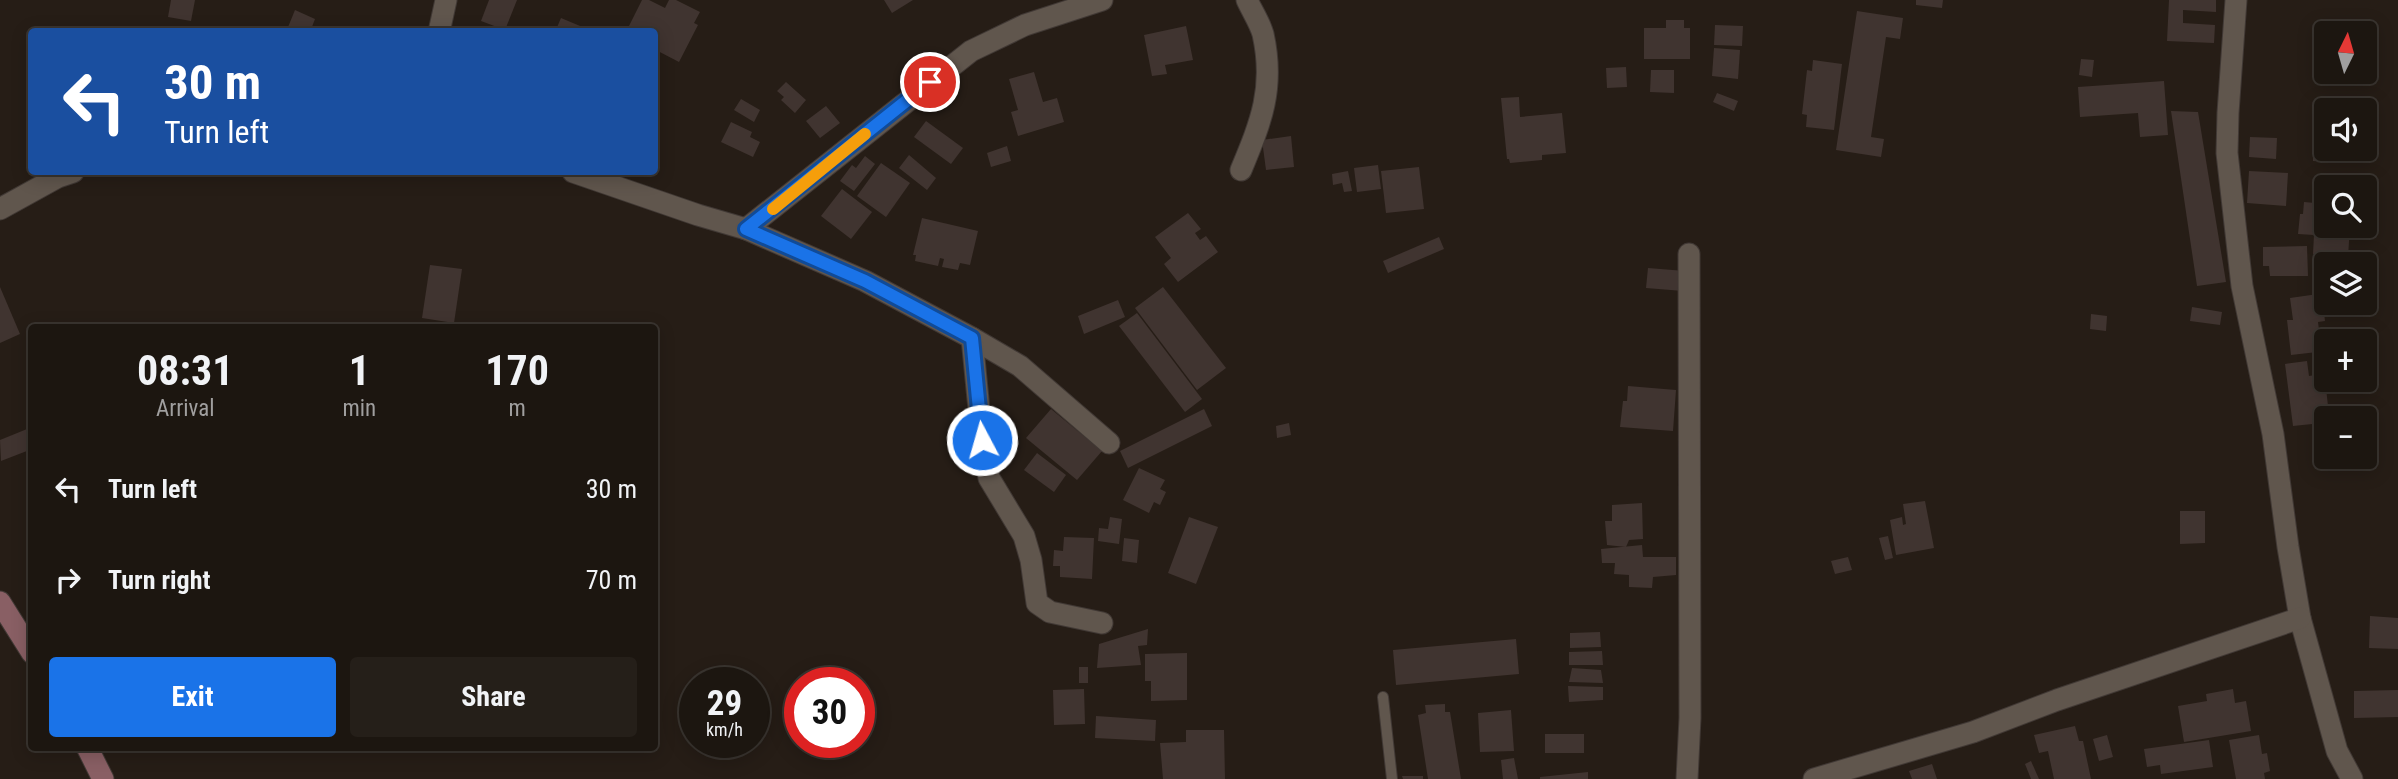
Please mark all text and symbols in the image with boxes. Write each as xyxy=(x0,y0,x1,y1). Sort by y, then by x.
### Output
north arrow xyxy=(2314,21,2376,84)
map controls xyxy=(2314,21,2377,469)
pin xyxy=(900,52,960,112)
text: 30 m xyxy=(164,54,261,111)
icon: left xyxy=(49,56,140,147)
icon: arrive xyxy=(911,63,949,101)
button: sound xyxy=(2314,98,2377,161)
text: Turn left xyxy=(164,113,269,151)
button: search xyxy=(2314,175,2377,238)
button: layers xyxy=(2314,252,2377,315)
button: + xyxy=(2314,329,2377,392)
text: 08:31 xyxy=(137,346,233,395)
text: 1 xyxy=(349,346,370,395)
text: 170 xyxy=(485,346,549,395)
text: Arrival xyxy=(156,395,214,422)
text: min xyxy=(342,395,376,422)
text: m xyxy=(508,395,526,422)
position arrow xyxy=(945,403,1019,477)
button: − xyxy=(2314,406,2377,469)
icon: left xyxy=(49,470,87,508)
text: Turn left xyxy=(108,474,197,504)
text: 30 m xyxy=(586,474,637,504)
icon: right xyxy=(49,561,87,599)
text: Turn right xyxy=(108,565,210,595)
text: 70 m xyxy=(586,565,637,595)
button: Exit xyxy=(49,657,336,737)
button: Share xyxy=(350,657,637,737)
speed limit sign: 30 xyxy=(784,667,875,758)
text: 29 xyxy=(707,683,742,724)
text: km/h xyxy=(706,719,743,740)

